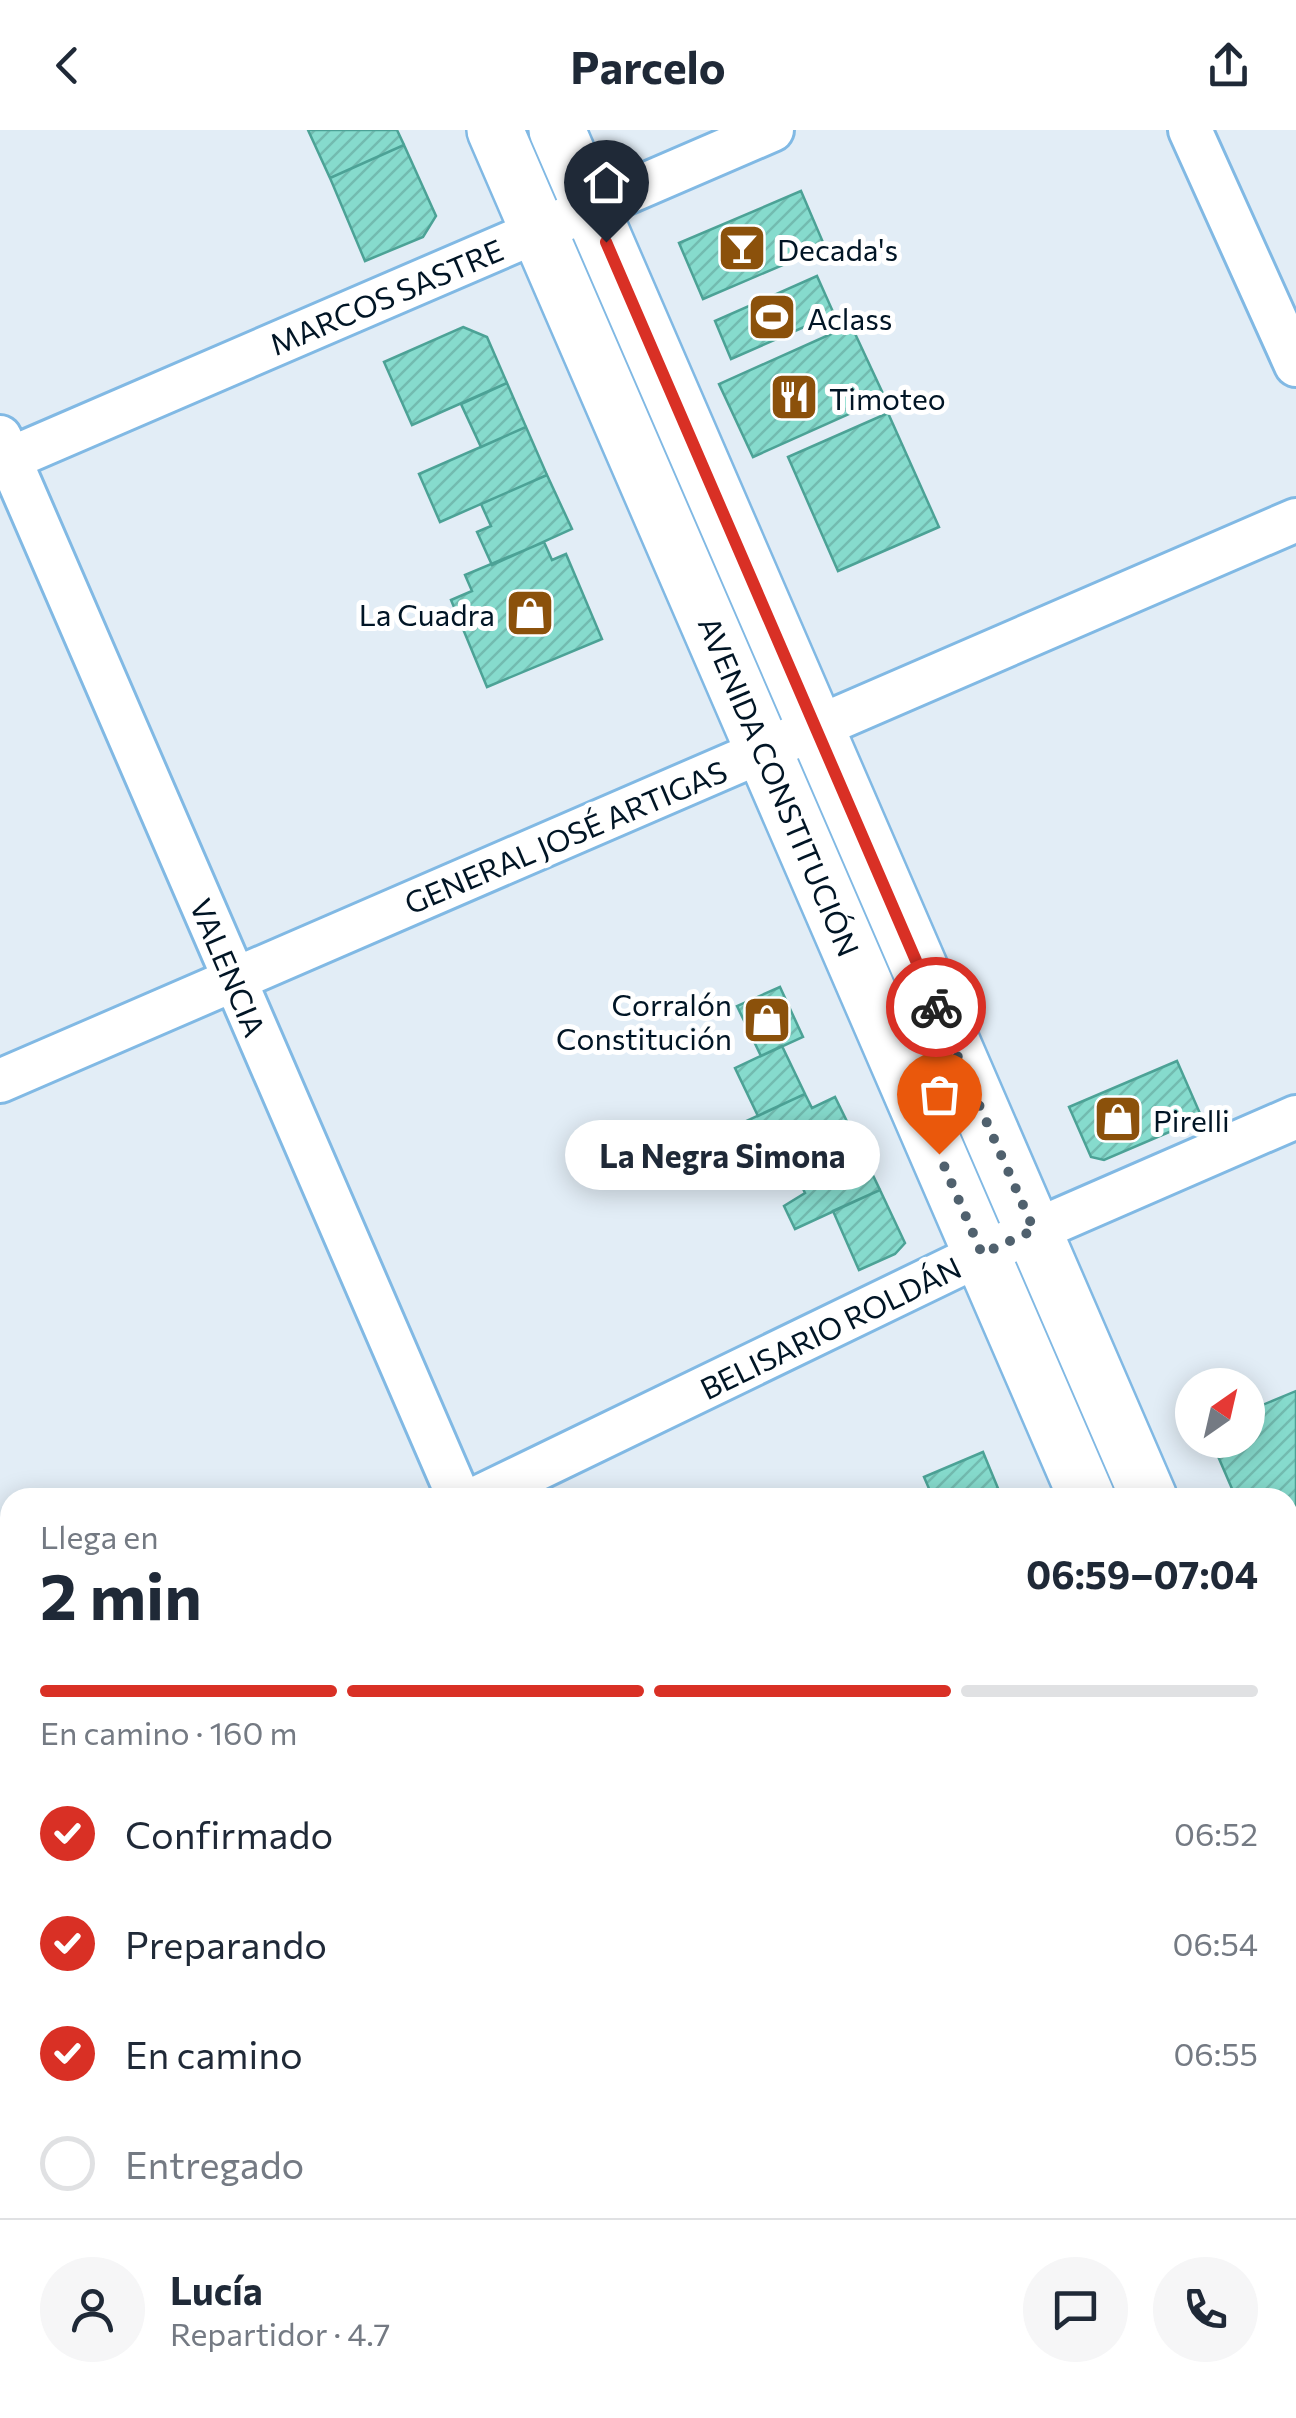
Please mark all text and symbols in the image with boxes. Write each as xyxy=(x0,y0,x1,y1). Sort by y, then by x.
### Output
icon: back xyxy=(40,38,95,93)
text: Parcelo xyxy=(570,38,726,93)
icon: share xyxy=(1201,38,1256,93)
pin xyxy=(564,140,649,243)
icon: home xyxy=(579,155,634,210)
bar icon: Decada's xyxy=(716,222,768,274)
street label: MARCOS SASTRE xyxy=(264,230,508,362)
place label: Decada's xyxy=(777,230,898,267)
sports icon: Aclass xyxy=(746,291,798,343)
place label: Aclass xyxy=(807,299,892,336)
restaurant icon: Timoteo xyxy=(768,371,820,423)
place label: Timoteo xyxy=(829,379,946,416)
shop icon: La Cuadra xyxy=(504,587,556,639)
place label: La Cuadra xyxy=(359,595,495,632)
street label: AVENIDA CONSTITUCIÓN xyxy=(692,611,868,961)
street label: GENERAL JOSÉ ARTIGAS xyxy=(398,751,732,921)
street label: VALENCIA xyxy=(183,892,275,1042)
courier xyxy=(886,957,986,1057)
icon: bike xyxy=(909,980,964,1035)
place label: Corralón Constitución xyxy=(556,985,732,1056)
shop icon: Corralón Constitución xyxy=(741,994,793,1046)
pin xyxy=(897,1052,982,1155)
icon: bag xyxy=(912,1067,967,1122)
shop icon: Pirelli xyxy=(1092,1093,1144,1145)
place label: Pirelli xyxy=(1153,1101,1230,1138)
callout: La Negra Simona xyxy=(564,1119,879,1189)
text: La Negra Simona xyxy=(599,1135,846,1175)
street label: BELISARIO ROLDÁN xyxy=(694,1248,966,1406)
north arrow xyxy=(1175,1368,1265,1458)
map controls xyxy=(1175,1368,1265,1458)
text: Llega en xyxy=(40,1516,159,1556)
text: 06:59–07:04 xyxy=(1026,1550,1258,1597)
text: 2 min xyxy=(40,1554,202,1633)
text: En camino · 160 m xyxy=(40,1712,297,1752)
icon: check xyxy=(40,1806,95,1861)
text: Confirmado xyxy=(125,1810,333,1857)
text: 06:52 xyxy=(1174,1813,1258,1853)
icon: check xyxy=(40,1916,95,1971)
text: Preparando xyxy=(125,1920,327,1967)
text: 06:54 xyxy=(1173,1923,1258,1963)
icon: check xyxy=(40,2026,95,2081)
text: En camino xyxy=(125,2030,303,2077)
text: 06:55 xyxy=(1173,2033,1258,2073)
text: Entregado xyxy=(125,2140,304,2187)
button: person xyxy=(40,2257,145,2362)
button: chat xyxy=(1023,2257,1128,2362)
button: phone xyxy=(1153,2257,1258,2362)
text: Lucía xyxy=(170,2266,263,2313)
text: Repartidor · 4.7 xyxy=(170,2313,390,2353)

